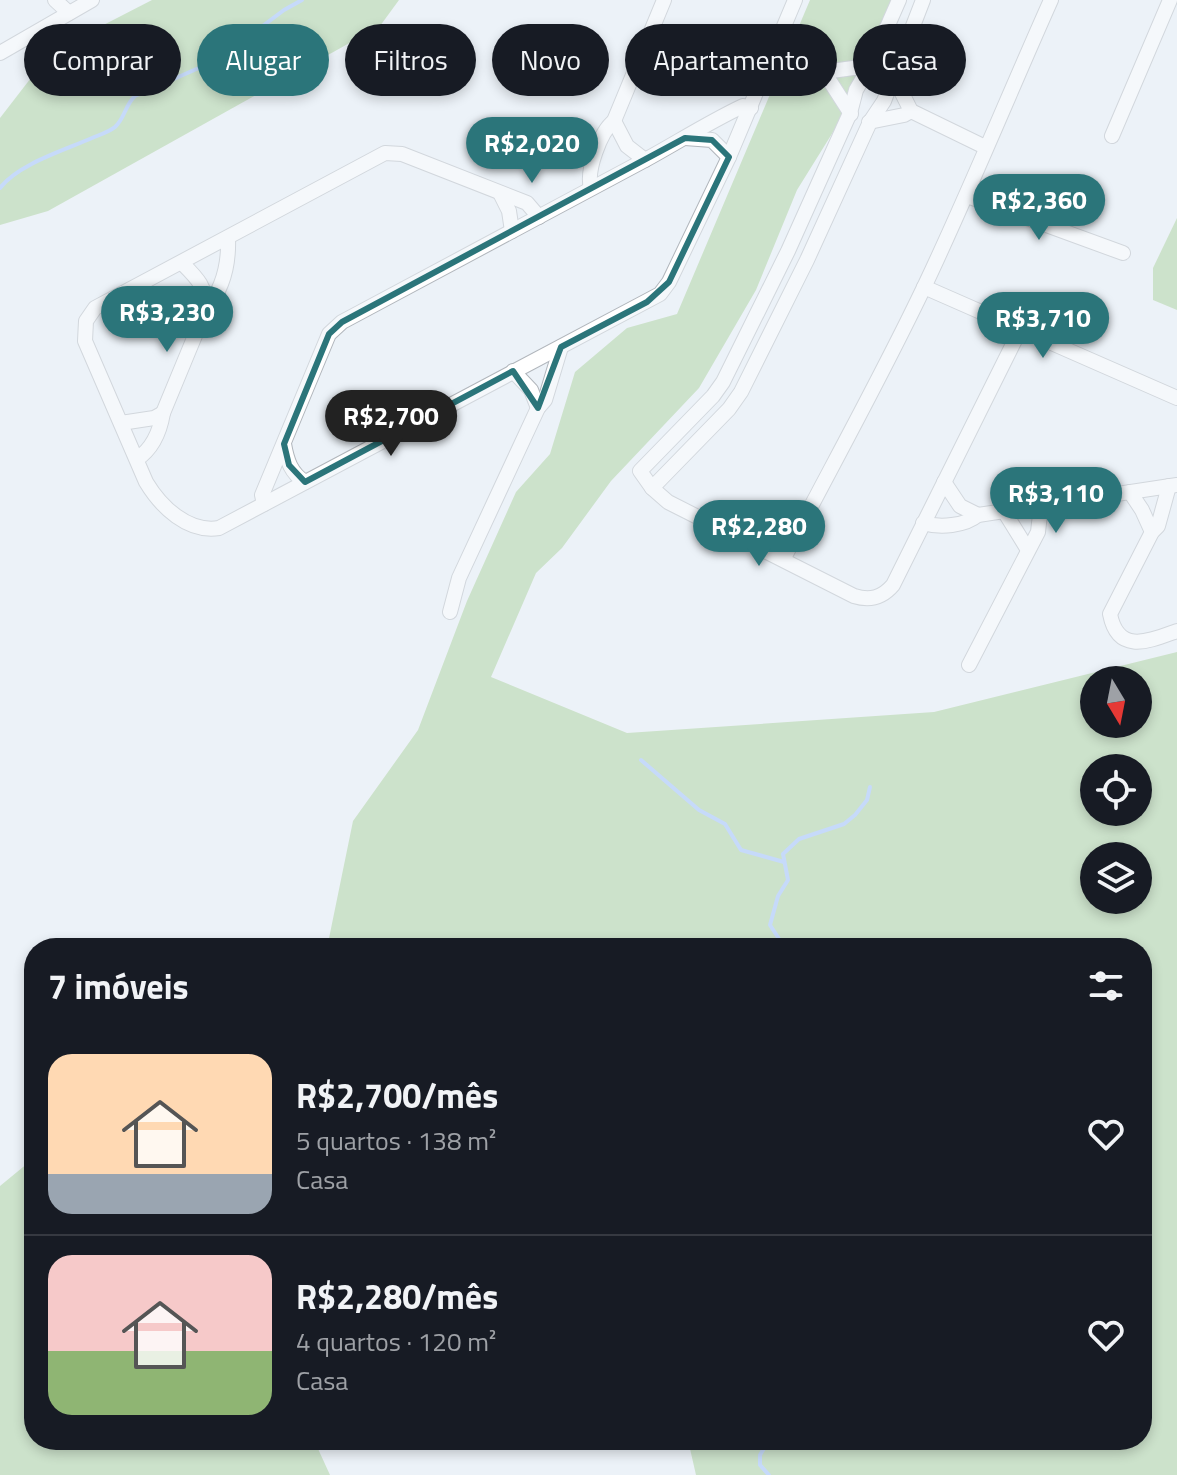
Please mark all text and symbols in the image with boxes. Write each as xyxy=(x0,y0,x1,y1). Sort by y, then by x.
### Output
chip: Comprar xyxy=(24,24,181,96)
chip: Alugar xyxy=(197,24,329,96)
chip: Filtros xyxy=(345,24,476,96)
chip: Novo xyxy=(492,24,609,96)
chip: Apartamento xyxy=(625,24,837,96)
chip: Casa xyxy=(853,24,966,96)
pin: R$2,020 xyxy=(458,117,606,185)
text: R$2,020 xyxy=(484,123,580,162)
pin: R$2,360 xyxy=(965,174,1113,242)
text: R$2,360 xyxy=(991,180,1087,219)
pin: R$3,230 xyxy=(93,286,241,354)
text: R$3,230 xyxy=(119,292,215,331)
pin: R$3,710 xyxy=(969,292,1117,360)
text: R$3,710 xyxy=(995,298,1091,337)
pin: R$2,700 xyxy=(317,390,465,458)
text: R$2,700 xyxy=(343,396,439,435)
pin: R$3,110 xyxy=(982,467,1130,535)
text: R$3,110 xyxy=(1008,473,1104,512)
pin: R$2,280 xyxy=(685,500,833,568)
text: R$2,280 xyxy=(711,506,807,545)
north arrow xyxy=(1080,666,1152,738)
map controls xyxy=(1080,666,1152,914)
button: locate xyxy=(1080,754,1152,826)
button: layers xyxy=(1080,842,1152,914)
text: 7 imóveis xyxy=(48,960,189,1012)
icon: filters xyxy=(1084,964,1128,1008)
text: R$2,700/mês xyxy=(296,1069,498,1121)
icon: home xyxy=(112,1086,208,1182)
icon: heart xyxy=(1084,1112,1128,1156)
text: 5 quartos · 138 m² xyxy=(296,1121,496,1160)
text: Casa xyxy=(296,1160,348,1199)
text: R$2,280/mês xyxy=(296,1270,498,1322)
icon: home xyxy=(112,1287,208,1383)
icon: heart xyxy=(1084,1313,1128,1357)
text: 4 quartos · 120 m² xyxy=(296,1322,496,1361)
text: Casa xyxy=(296,1361,348,1400)

